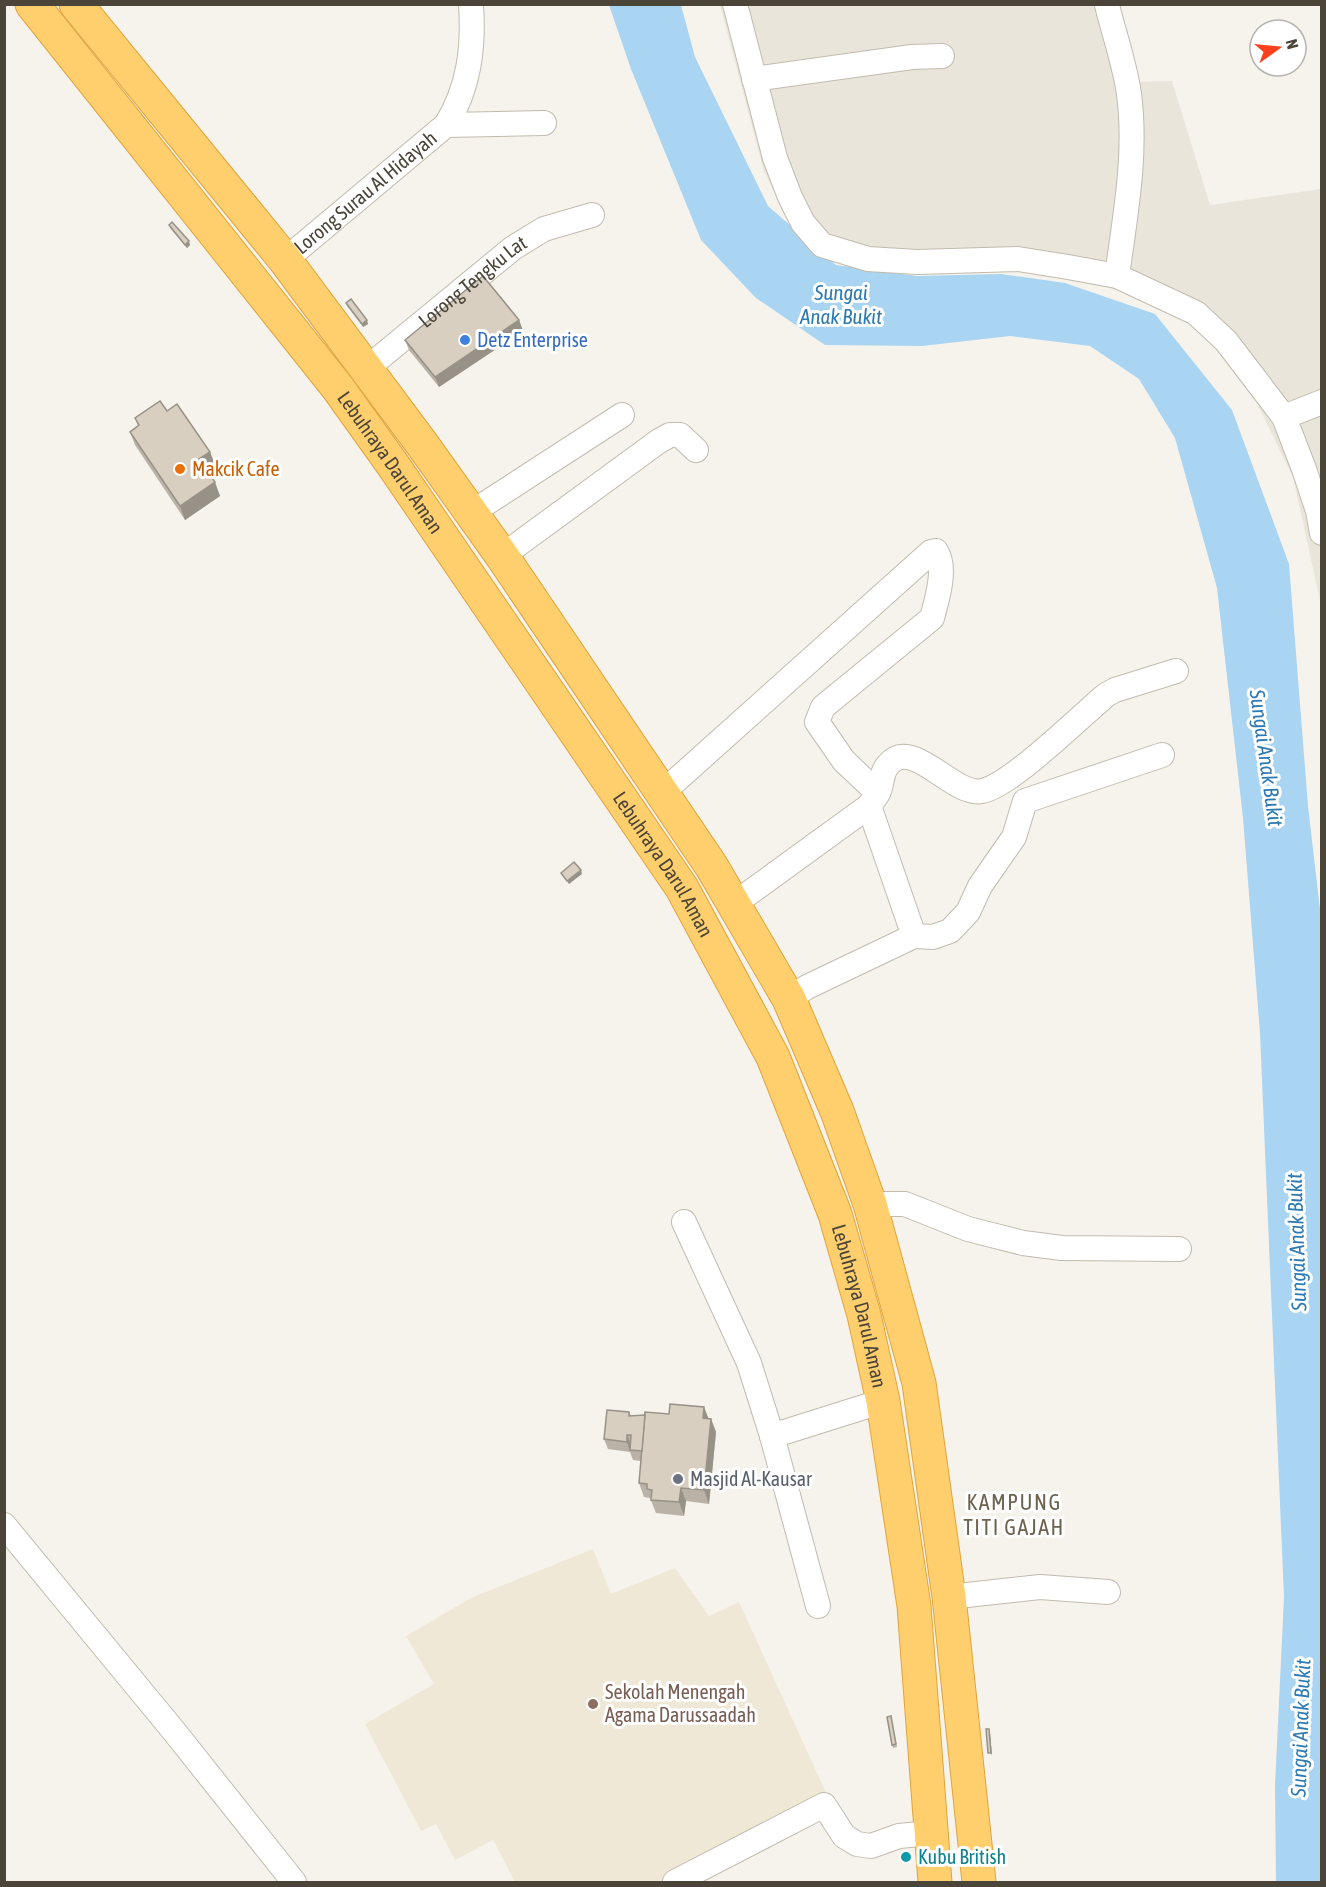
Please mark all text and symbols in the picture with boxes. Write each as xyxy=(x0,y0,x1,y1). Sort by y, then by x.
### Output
north arrow xyxy=(1248,18,1308,78)
text: N xyxy=(1283,37,1302,51)
street label: Lorong Surau Al Hidayah xyxy=(289,126,441,258)
street label: Lorong Tengku Lat xyxy=(414,230,531,332)
water label: Sungai Anak Bukit xyxy=(799,280,882,328)
place label: Detz Enterprise xyxy=(477,328,588,351)
marker: Detz Enterprise xyxy=(458,333,472,347)
street label: Lebuhraya Darul Aman xyxy=(333,387,448,538)
place label: Makcik Cafe xyxy=(192,457,280,480)
marker: Makcik Cafe xyxy=(173,462,187,476)
water label: Sungai Anak Bukit xyxy=(1245,687,1288,828)
street label: Lebuhraya Darul Aman xyxy=(609,787,718,941)
water label: Sungai Anak Bukit xyxy=(1282,1173,1310,1312)
street label: Lebuhraya Darul Aman xyxy=(828,1222,892,1390)
place label: Masjid Al-Kausar xyxy=(690,1467,813,1490)
marker: Masjid Al-Kausar xyxy=(671,1472,685,1486)
district label: KAMPUNG TITI GAJAH xyxy=(963,1489,1065,1540)
water label: Sungai Anak Bukit xyxy=(1286,1659,1314,1798)
place label: Sekolah Menengah Agama Darussaadah xyxy=(605,1680,756,1726)
marker: Sekolah Menengah Agama Darussaadah xyxy=(586,1697,600,1711)
place label: Kubu British xyxy=(918,1845,1006,1868)
marker: Kubu British xyxy=(899,1850,913,1864)

